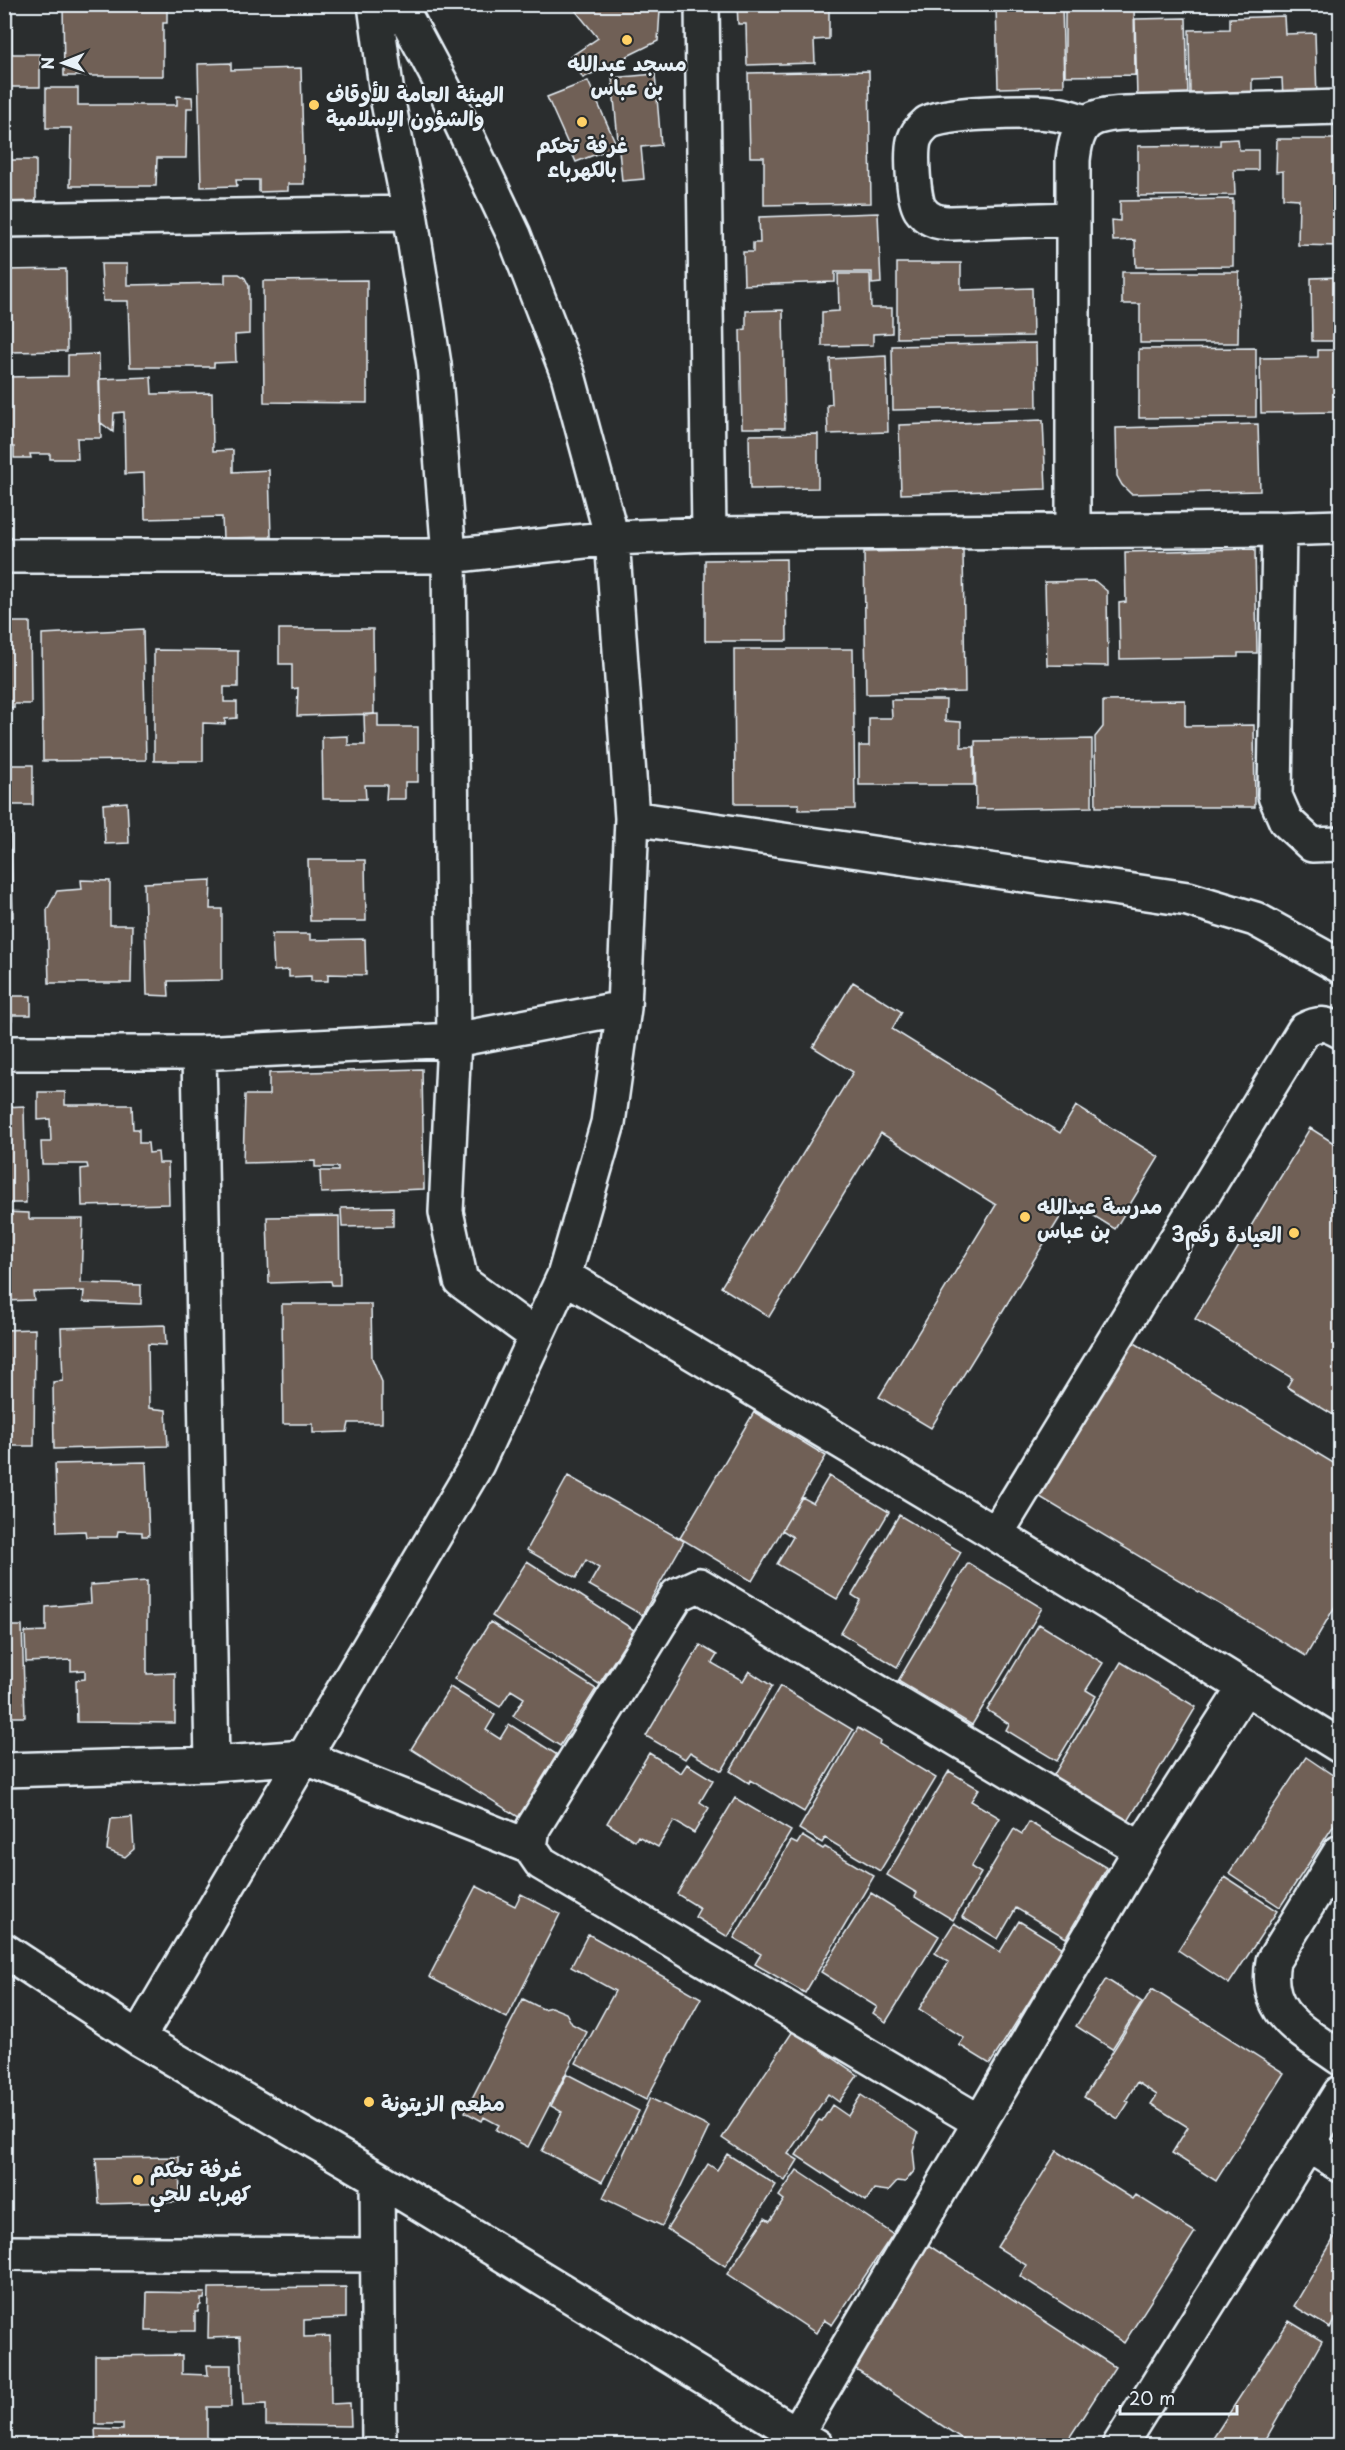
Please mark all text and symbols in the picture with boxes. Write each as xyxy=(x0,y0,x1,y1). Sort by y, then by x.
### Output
north arrow xyxy=(33,33,93,93)
marker: مسجد عبدالله بن عباس xyxy=(620,33,634,47)
place label: مسجد عبدالله بن عباس xyxy=(567,46,687,102)
text: N xyxy=(35,57,59,70)
place label: الهيئة العامة للأوقاف والشؤون الإسلامية xyxy=(326,77,504,133)
marker: الهيئة العامة للأوقاف والشؤون الإسلامية xyxy=(307,98,321,112)
marker: غرفة تحكم بالكهرباء xyxy=(575,115,589,129)
place label: غرفة تحكم بالكهرباء xyxy=(536,128,628,184)
place label: مدرسة عبدالله بن عباس xyxy=(1037,1189,1162,1245)
marker: مدرسة عبدالله بن عباس xyxy=(1018,1210,1032,1224)
place label: 3العيادة رقم xyxy=(1171,1217,1282,1251)
marker: 3العيادة رقم xyxy=(1287,1226,1301,1240)
place label: مطعم الزيتونة xyxy=(381,2086,505,2120)
marker: مطعم الزيتونة xyxy=(362,2095,376,2109)
place label: غرفة تحكم كهرباء للحي xyxy=(150,2152,252,2213)
marker: غرفة تحكم كهرباء للحي xyxy=(131,2173,145,2187)
scale bar xyxy=(1120,2378,1237,2416)
text: 20 m xyxy=(1129,2384,1175,2411)

